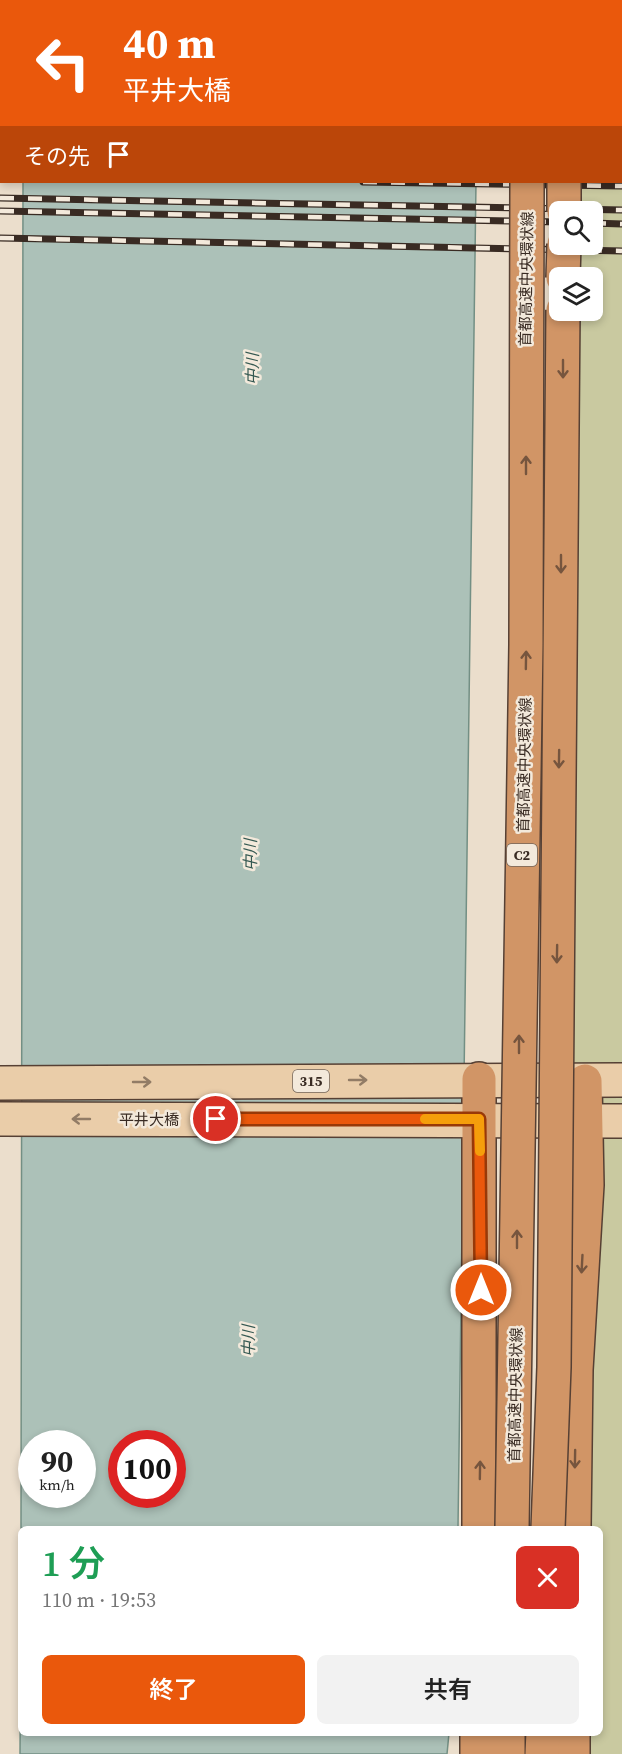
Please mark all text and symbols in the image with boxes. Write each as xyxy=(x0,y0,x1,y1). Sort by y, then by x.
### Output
text: 40 m xyxy=(123,14,216,72)
icon: left xyxy=(24,24,102,102)
text: 平井大橋 xyxy=(123,72,231,109)
icon: arrive xyxy=(102,138,135,171)
text: その先 xyxy=(24,141,90,171)
map controls xyxy=(549,201,603,321)
button: search xyxy=(549,201,603,255)
street label: 首都高速中央環状線 xyxy=(514,211,538,347)
button: layers xyxy=(549,267,603,321)
water label: 中川 xyxy=(241,351,263,385)
one-way arrow xyxy=(557,358,568,378)
one-way arrow xyxy=(520,456,531,476)
one-way arrow xyxy=(555,553,567,573)
one-way arrow xyxy=(520,651,532,671)
street label: 首都高速中央環状線 xyxy=(512,697,536,833)
one-way arrow xyxy=(553,748,565,768)
water label: 中川 xyxy=(239,837,261,871)
road number: C2 xyxy=(507,844,537,866)
one-way arrow xyxy=(552,943,563,963)
one-way arrow xyxy=(513,1035,524,1055)
road number: 315 xyxy=(293,1070,329,1092)
one-way arrow xyxy=(348,1074,368,1086)
one-way arrow xyxy=(132,1076,152,1088)
pin xyxy=(190,1093,241,1144)
icon: arrive xyxy=(199,1102,232,1135)
street label: 平井大橋 xyxy=(119,1109,179,1130)
one-way arrow xyxy=(71,1113,91,1125)
one-way arrow xyxy=(511,1230,523,1250)
one-way arrow xyxy=(577,1254,588,1274)
position arrow xyxy=(449,1258,513,1322)
water label: 中川 xyxy=(237,1323,259,1357)
street label: 首都高速中央環状線 xyxy=(503,1327,527,1463)
speed limit sign: 100 xyxy=(108,1430,186,1508)
text: 90 xyxy=(41,1441,73,1482)
one-way arrow xyxy=(569,1448,581,1468)
one-way arrow xyxy=(474,1461,486,1481)
text: km/h xyxy=(39,1474,75,1495)
text: 1 分 xyxy=(42,1539,105,1588)
button: close xyxy=(516,1546,579,1609)
text: 110 m · 19:53 xyxy=(42,1586,156,1614)
button: 終了 xyxy=(42,1655,305,1724)
button: 共有 xyxy=(317,1655,579,1724)

